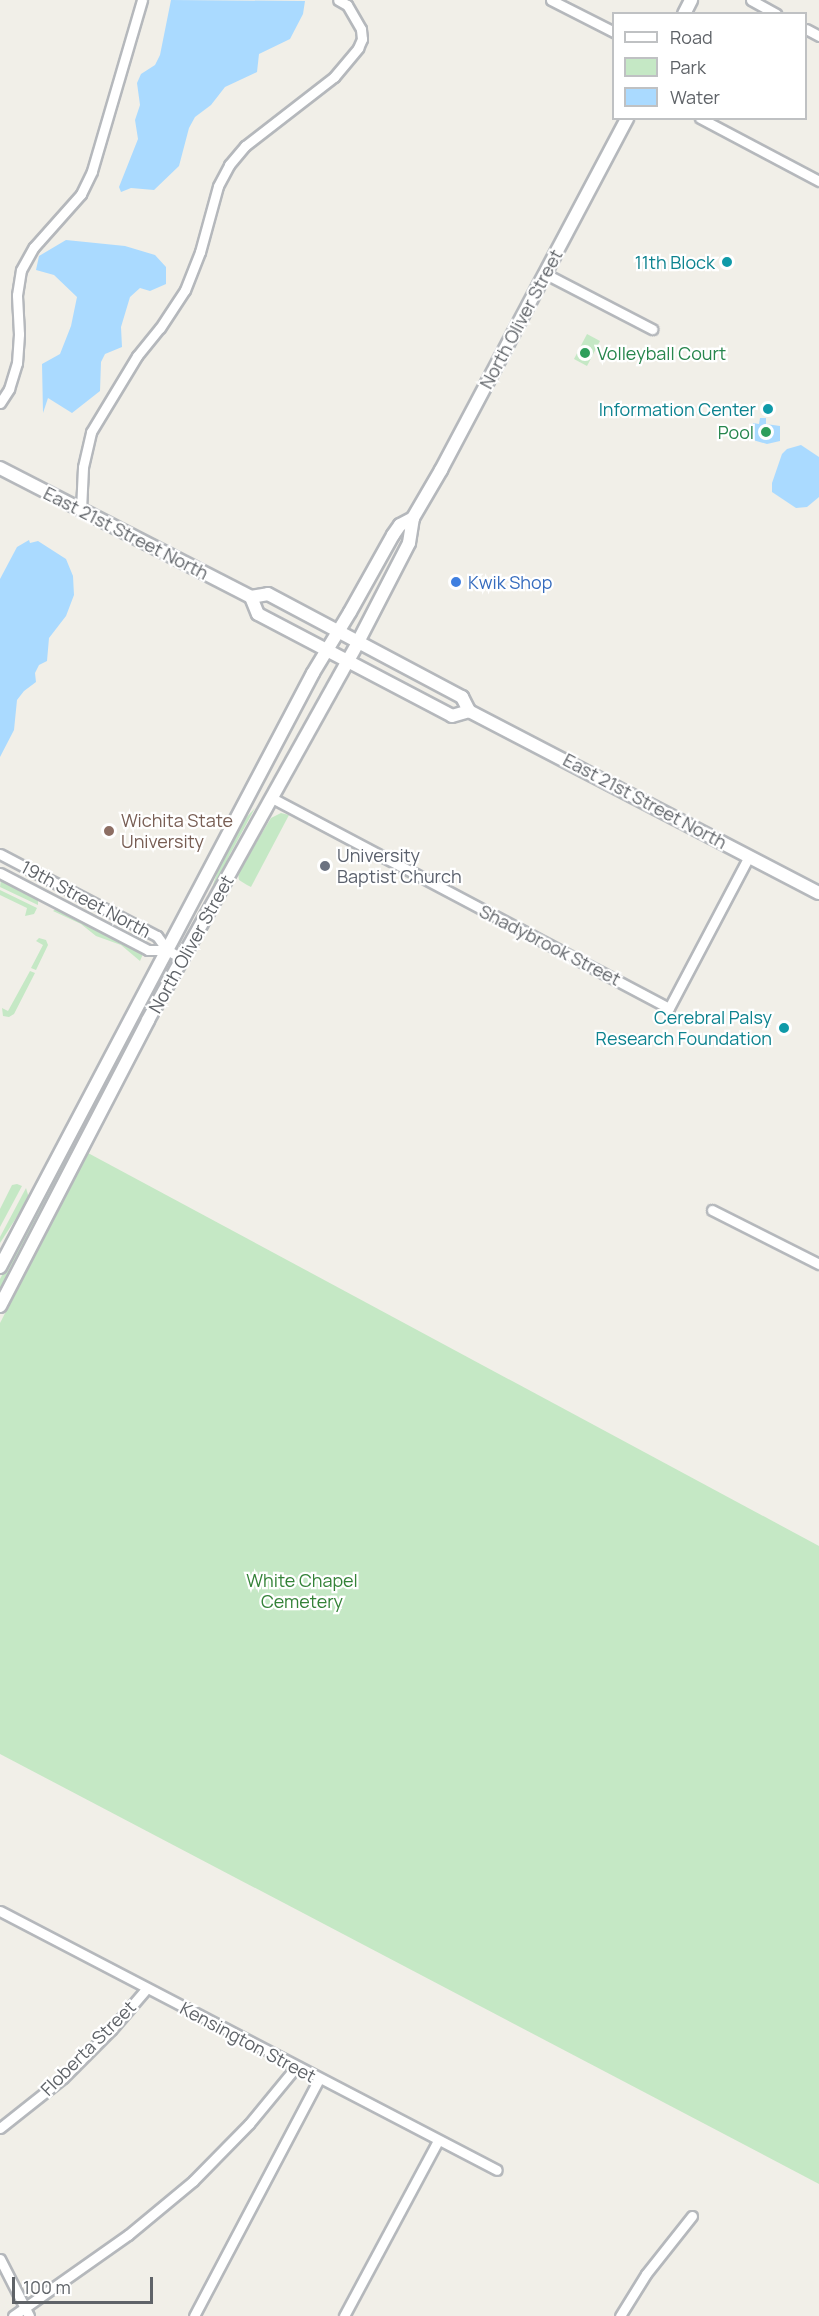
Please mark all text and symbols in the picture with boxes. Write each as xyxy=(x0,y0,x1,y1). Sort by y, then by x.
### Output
legend xyxy=(612,12,807,120)
text: Road xyxy=(670,25,713,49)
text: Park xyxy=(670,55,706,79)
text: Water xyxy=(670,85,720,109)
street label: North Oliver Street xyxy=(475,246,567,392)
place label: 11th Block xyxy=(635,251,715,273)
marker: 11th Block xyxy=(720,255,734,269)
place label: Volleyball Court xyxy=(597,342,726,364)
marker: Volleyball Court xyxy=(578,346,592,360)
place label: Information Center xyxy=(599,398,756,420)
marker: Information Center xyxy=(761,402,775,416)
place label: Pool xyxy=(718,421,754,443)
marker: Pool xyxy=(759,425,773,439)
street label: East 21st Street North xyxy=(40,482,212,584)
place label: Kwik Shop xyxy=(468,571,552,593)
marker: Kwik Shop xyxy=(449,575,463,589)
street label: East 21st Street North xyxy=(560,749,730,853)
place label: Wichita State University xyxy=(121,810,233,852)
marker: Wichita State University xyxy=(102,824,116,838)
place label: University Baptist Church xyxy=(337,845,462,888)
street label: 19th Street North xyxy=(18,856,154,942)
marker: University Baptist Church xyxy=(318,859,332,873)
street label: North Oliver Street xyxy=(144,871,238,1017)
street label: Shadybrook Street xyxy=(476,900,624,990)
place label: Cerebral Palsy Research Foundation xyxy=(596,1007,772,1050)
marker: Cerebral Palsy Research Foundation xyxy=(777,1021,791,1035)
park label: White Chapel Cemetery xyxy=(246,1570,358,1612)
street label: Floberta Street xyxy=(36,1996,140,2100)
street label: Kensington Street xyxy=(176,1997,320,2087)
scale bar xyxy=(15,2265,156,2303)
text: 100 m xyxy=(23,2275,71,2299)

